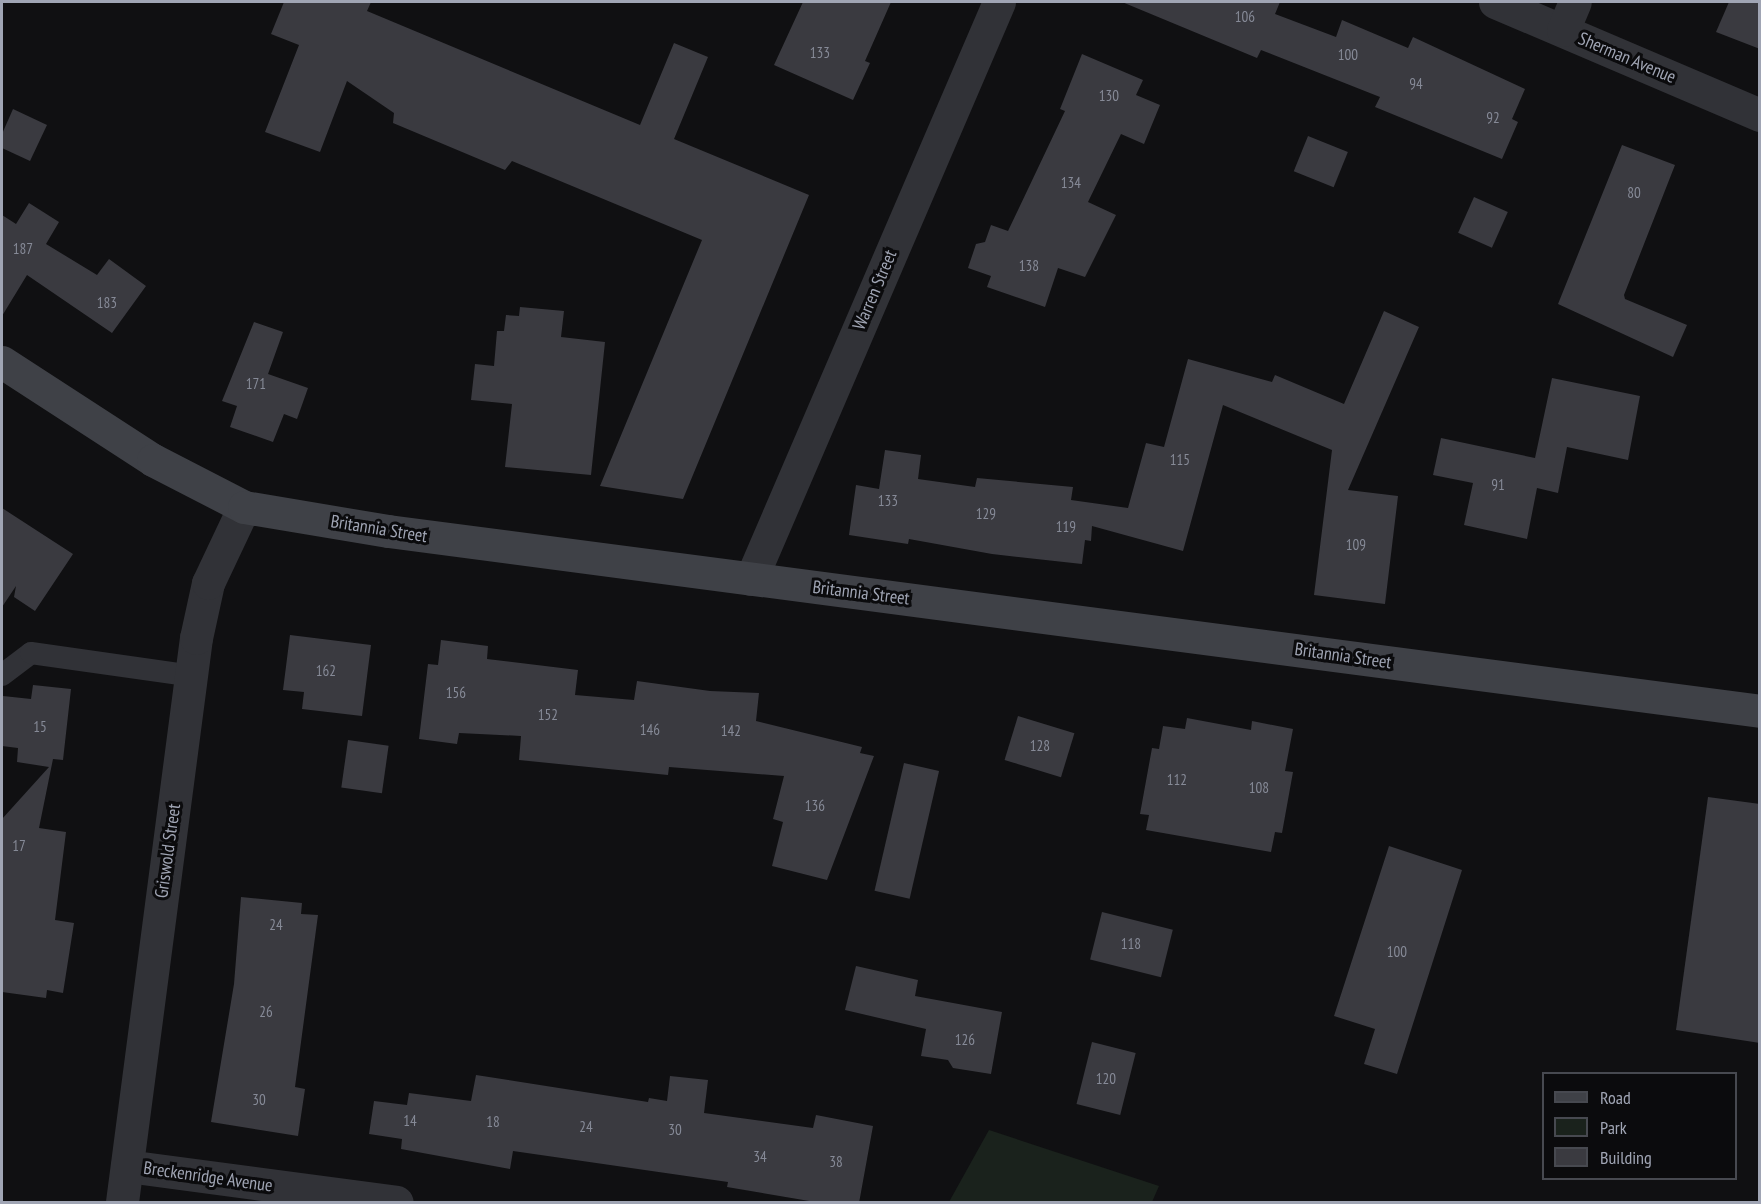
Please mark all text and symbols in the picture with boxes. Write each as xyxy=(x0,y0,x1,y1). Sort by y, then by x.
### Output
house number: 106 xyxy=(1235,8,1255,26)
street label: Sherman Avenue xyxy=(1575,28,1679,88)
house number: 133 xyxy=(810,44,830,62)
house number: 100 xyxy=(1338,46,1358,64)
house number: 94 xyxy=(1409,75,1423,93)
house number: 130 xyxy=(1099,87,1119,105)
house number: 92 xyxy=(1486,109,1500,127)
house number: 134 xyxy=(1061,174,1081,192)
house number: 80 xyxy=(1627,184,1641,202)
house number: 187 xyxy=(13,240,33,258)
street label: Warren Street xyxy=(848,247,902,333)
house number: 138 xyxy=(1019,257,1039,275)
house number: 183 xyxy=(97,294,117,312)
house number: 171 xyxy=(246,375,266,393)
house number: 115 xyxy=(1170,451,1190,469)
house number: 91 xyxy=(1491,476,1505,494)
house number: 133 xyxy=(878,492,898,510)
house number: 129 xyxy=(976,505,996,523)
street label: Britannia Street xyxy=(329,511,429,547)
house number: 119 xyxy=(1056,518,1076,536)
house number: 109 xyxy=(1346,536,1366,554)
street label: Britannia Street xyxy=(811,576,911,610)
street label: Britannia Street xyxy=(1293,639,1393,673)
house number: 162 xyxy=(316,662,336,680)
house number: 156 xyxy=(446,684,466,702)
house number: 152 xyxy=(538,706,558,724)
house number: 15 xyxy=(33,718,47,736)
house number: 146 xyxy=(640,721,660,739)
house number: 142 xyxy=(721,722,741,740)
house number: 128 xyxy=(1030,737,1050,755)
house number: 112 xyxy=(1167,771,1187,789)
house number: 108 xyxy=(1249,779,1269,797)
house number: 136 xyxy=(805,797,825,815)
street label: Griswold Street xyxy=(151,802,185,900)
house number: 17 xyxy=(12,837,26,855)
house number: 24 xyxy=(269,916,283,934)
house number: 118 xyxy=(1121,935,1141,953)
house number: 100 xyxy=(1387,943,1407,961)
house number: 26 xyxy=(259,1003,273,1021)
house number: 126 xyxy=(955,1031,975,1049)
house number: 120 xyxy=(1096,1070,1116,1088)
legend xyxy=(1542,1072,1737,1180)
text: Road xyxy=(1600,1086,1631,1109)
house number: 30 xyxy=(252,1091,266,1109)
house number: 14 xyxy=(403,1112,417,1130)
house number: 18 xyxy=(486,1113,500,1131)
text: Park xyxy=(1600,1116,1627,1139)
house number: 24 xyxy=(579,1118,593,1136)
house number: 30 xyxy=(668,1121,682,1139)
text: Building xyxy=(1600,1146,1652,1169)
house number: 34 xyxy=(753,1148,767,1166)
house number: 38 xyxy=(829,1153,843,1171)
street label: Breckenridge Avenue xyxy=(142,1157,274,1197)

